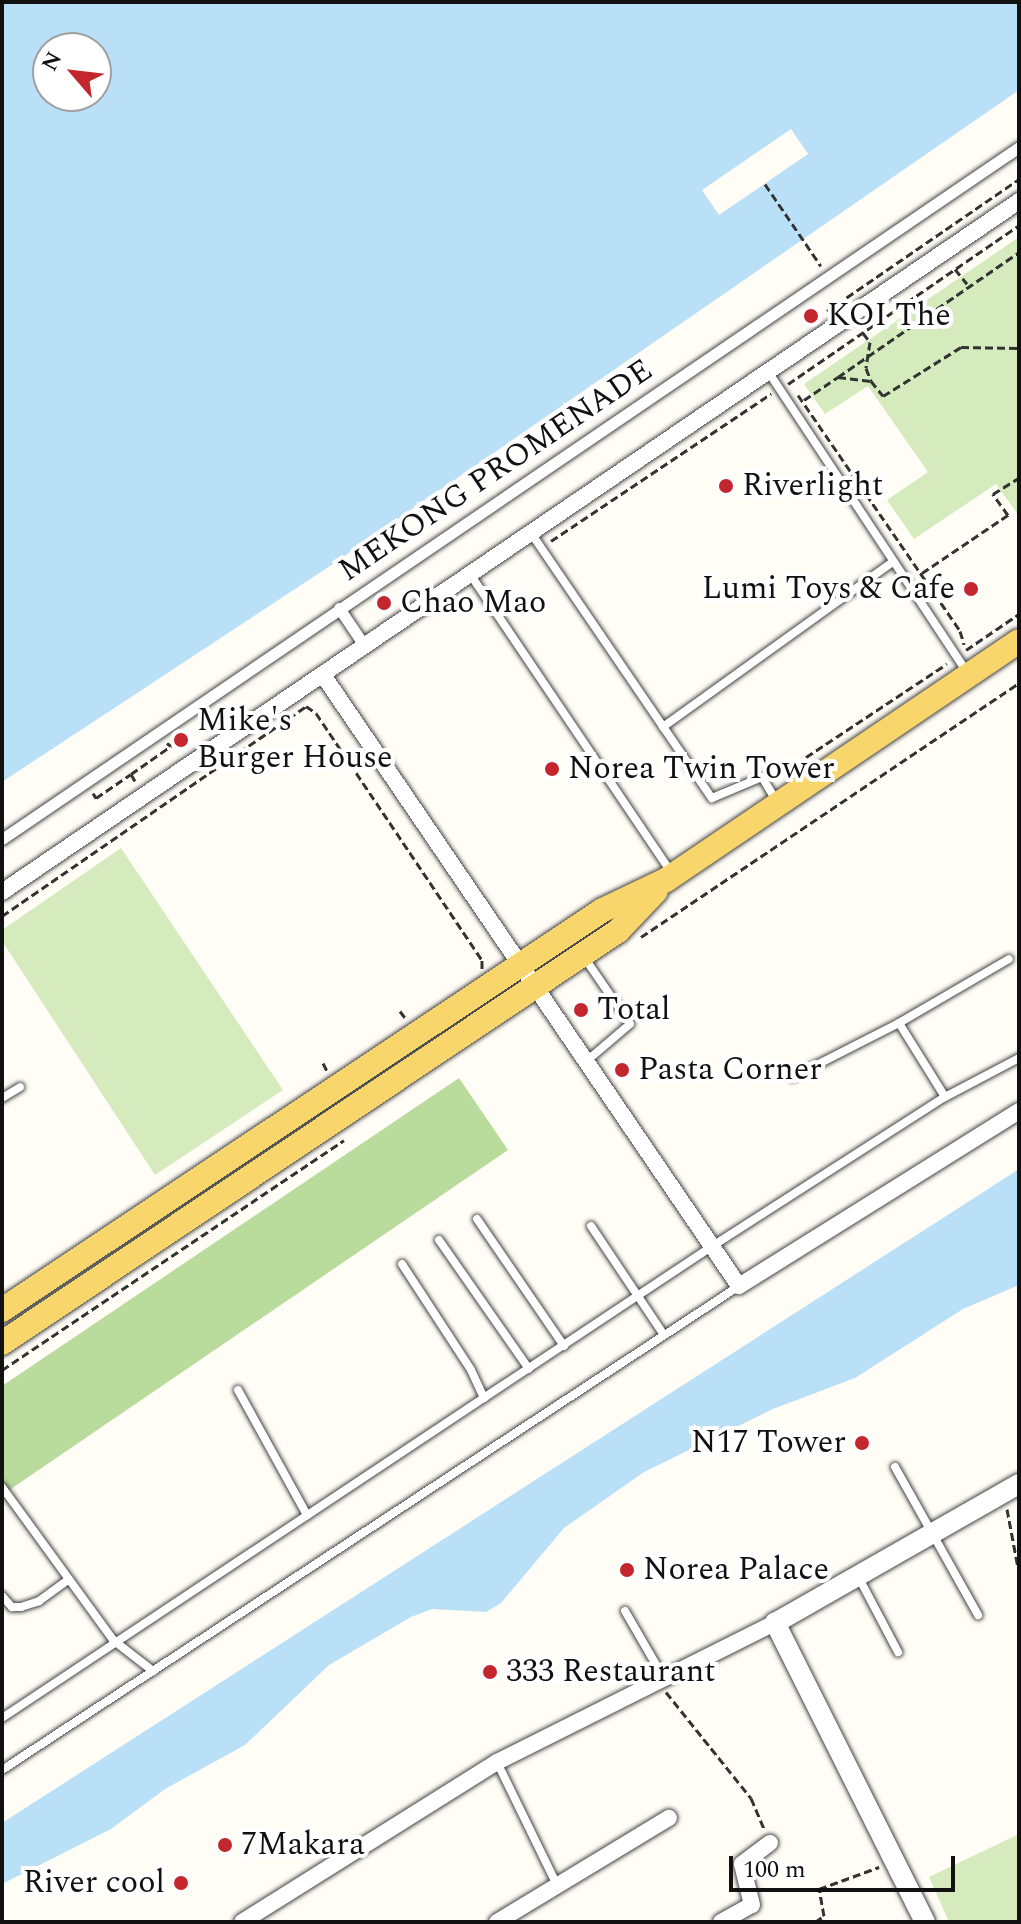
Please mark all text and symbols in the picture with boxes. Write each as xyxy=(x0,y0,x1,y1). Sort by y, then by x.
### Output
north arrow xyxy=(32,32,112,112)
text: N xyxy=(33,46,71,77)
place label: KOI The xyxy=(827,297,951,335)
marker: KOI The xyxy=(802,307,820,325)
street label: MEKONG PROMENADE xyxy=(332,352,660,590)
place label: Riverlight xyxy=(742,467,883,505)
marker: Riverlight xyxy=(717,477,735,495)
place label: Lumi Toys & Cafe xyxy=(702,570,955,608)
marker: Lumi Toys & Cafe xyxy=(962,580,980,598)
place label: Chao Mao xyxy=(400,584,546,622)
marker: Chao Mao xyxy=(375,594,393,612)
place label: Mike's Burger House xyxy=(197,703,393,778)
marker: Mike's Burger House xyxy=(172,731,190,749)
place label: Norea Twin Tower xyxy=(568,750,835,788)
marker: Norea Twin Tower xyxy=(543,760,561,778)
place label: Total xyxy=(597,991,670,1029)
marker: Total xyxy=(572,1001,590,1019)
place label: Pasta Corner xyxy=(638,1051,822,1089)
marker: Pasta Corner xyxy=(613,1061,631,1079)
place label: N17 Tower xyxy=(691,1424,846,1462)
marker: N17 Tower xyxy=(853,1434,871,1452)
place label: Norea Palace xyxy=(643,1551,829,1589)
marker: Norea Palace xyxy=(618,1561,636,1579)
place label: 333 Restaurant xyxy=(506,1653,716,1691)
marker: 333 Restaurant xyxy=(481,1663,499,1681)
place label: 7Makara xyxy=(241,1826,365,1864)
marker: 7Makara xyxy=(216,1836,234,1854)
scale bar xyxy=(733,1840,959,1890)
text: 100 m xyxy=(743,1852,806,1888)
place label: River cool xyxy=(23,1864,165,1902)
marker: River cool xyxy=(172,1874,190,1892)

